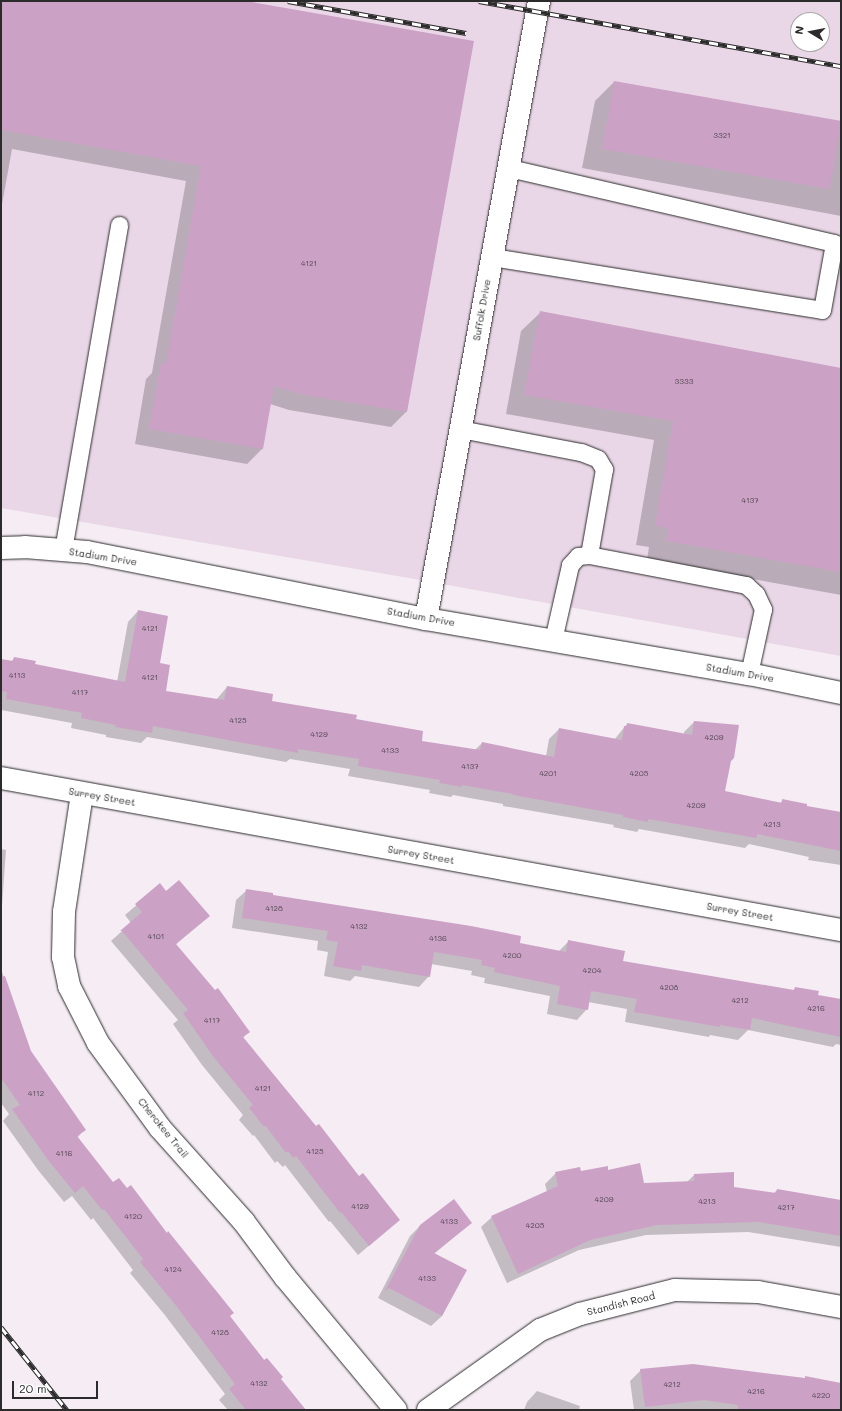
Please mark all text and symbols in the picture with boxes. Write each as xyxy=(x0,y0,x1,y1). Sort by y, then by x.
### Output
north arrow xyxy=(790,12,830,52)
text: N xyxy=(791,25,807,35)
house number: 3321 xyxy=(713,131,731,141)
house number: 4121 xyxy=(301,259,317,269)
street label: Suffolk Drive xyxy=(471,278,493,342)
house number: 3333 xyxy=(675,377,693,387)
house number: 4137 xyxy=(741,496,759,506)
street label: Stadium Drive xyxy=(68,546,138,568)
street label: Stadium Drive xyxy=(386,605,456,629)
house number: 4121 xyxy=(142,624,158,634)
street label: Stadium Drive xyxy=(705,661,775,685)
house number: 4113 xyxy=(9,671,25,681)
house number: 4121 xyxy=(142,673,158,683)
house number: 4117 xyxy=(72,688,88,698)
house number: 4125 xyxy=(229,716,247,726)
house number: 4129 xyxy=(310,730,328,740)
house number: 4209 xyxy=(705,733,723,743)
house number: 4133 xyxy=(381,746,399,756)
house number: 4137 xyxy=(461,762,479,772)
house number: 4201 xyxy=(539,769,557,779)
house number: 4205 xyxy=(630,769,648,779)
street label: Surrey Street xyxy=(68,785,136,809)
house number: 4209 xyxy=(687,801,705,811)
house number: 4213 xyxy=(763,820,781,830)
street label: Surrey Street xyxy=(387,843,455,867)
street label: Surrey Street xyxy=(706,900,774,924)
house number: 4128 xyxy=(265,904,283,914)
house number: 4132 xyxy=(350,922,368,932)
house number: 4101 xyxy=(148,932,164,942)
house number: 4136 xyxy=(429,934,447,944)
house number: 4200 xyxy=(502,951,522,961)
house number: 4204 xyxy=(583,966,601,976)
house number: 4208 xyxy=(660,983,678,993)
house number: 4212 xyxy=(731,996,749,1006)
house number: 4216 xyxy=(807,1004,825,1014)
house number: 4117 xyxy=(204,1016,220,1026)
house number: 4121 xyxy=(255,1084,271,1094)
house number: 4112 xyxy=(28,1089,44,1099)
street label: Cherokee Trail xyxy=(135,1096,191,1160)
house number: 4125 xyxy=(306,1147,324,1157)
house number: 4116 xyxy=(56,1149,72,1159)
house number: 4209 xyxy=(595,1195,613,1205)
house number: 4213 xyxy=(698,1197,716,1207)
house number: 4129 xyxy=(351,1202,369,1212)
house number: 4217 xyxy=(777,1203,795,1213)
house number: 4120 xyxy=(124,1212,142,1222)
house number: 4133 xyxy=(440,1217,458,1227)
house number: 4205 xyxy=(526,1221,544,1231)
house number: 4124 xyxy=(164,1265,182,1275)
house number: 4133 xyxy=(418,1274,436,1284)
street label: Standish Road xyxy=(586,1290,656,1318)
house number: 4128 xyxy=(211,1328,229,1338)
scale bar xyxy=(14,1373,100,1399)
house number: 4132 xyxy=(250,1379,268,1389)
text: 20 m xyxy=(19,1380,47,1396)
house number: 4212 xyxy=(663,1380,681,1390)
house number: 4216 xyxy=(747,1387,765,1397)
house number: 4220 xyxy=(812,1391,830,1401)

